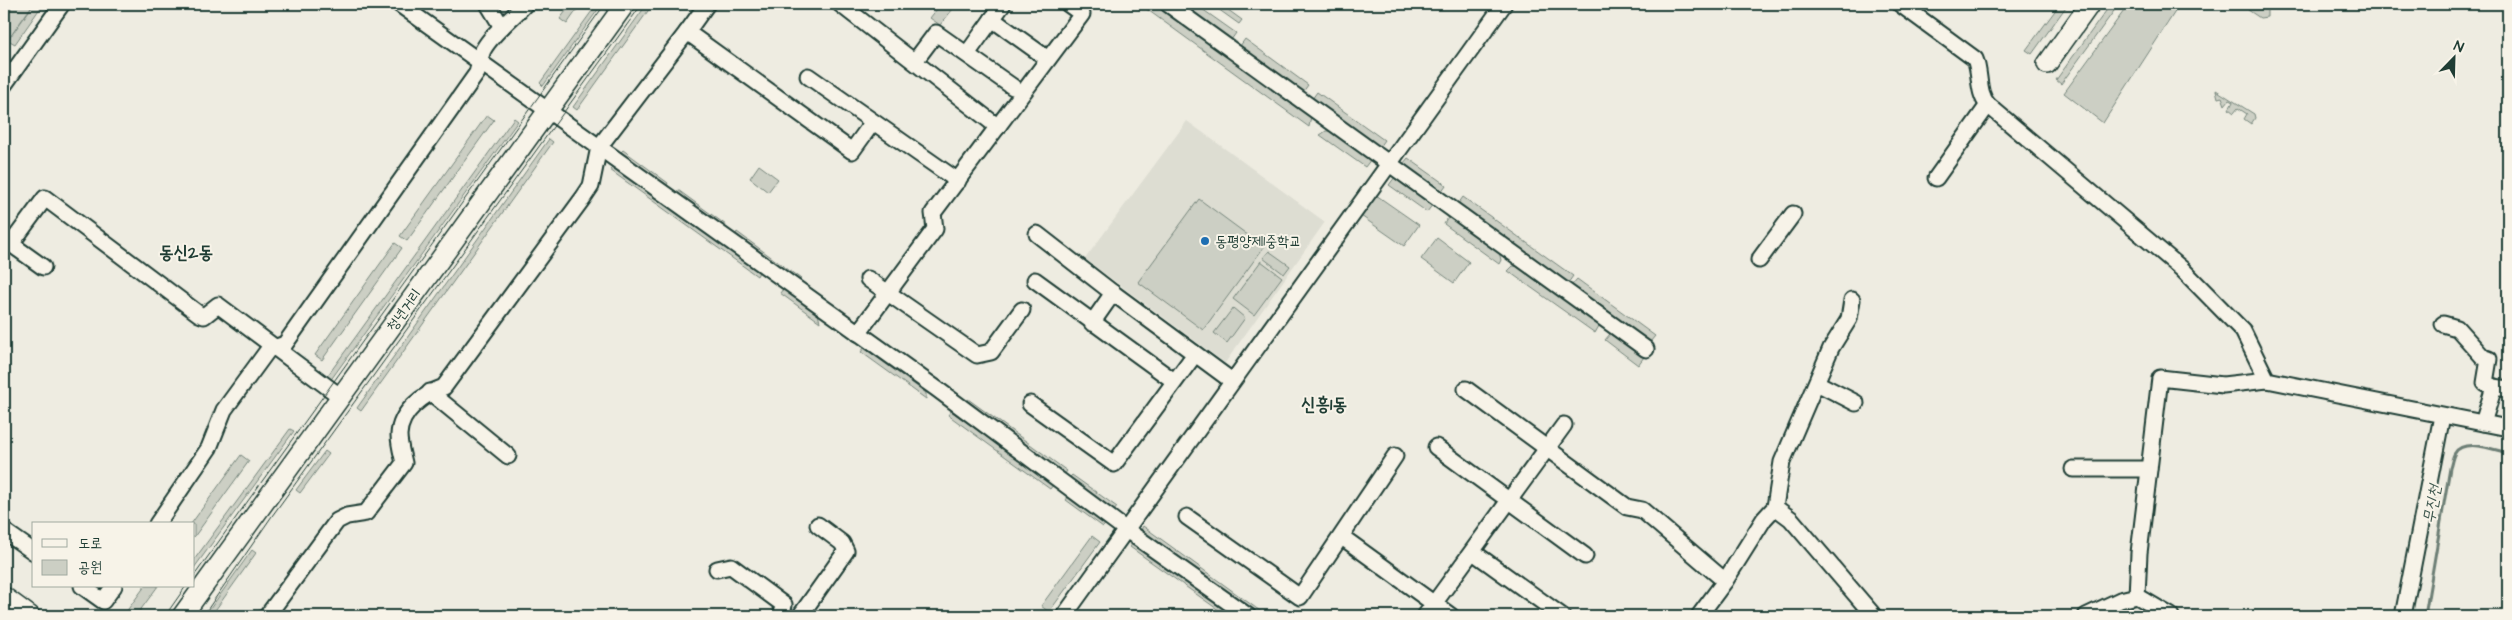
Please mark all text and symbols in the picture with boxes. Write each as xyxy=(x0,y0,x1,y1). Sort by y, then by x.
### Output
north arrow xyxy=(2430,32,2480,82)
text: N xyxy=(2451,36,2467,58)
place label: 동평양제1중학교 xyxy=(1215,231,1301,252)
marker: 동평양제1중학교 xyxy=(1199,235,1211,247)
district label: 동신2동 xyxy=(159,240,213,265)
street label: 청년거리 xyxy=(381,284,427,336)
district label: 신흥1동 xyxy=(1301,392,1347,417)
water label: 무진천 xyxy=(2418,481,2447,525)
legend xyxy=(32,522,195,588)
text: 도로 xyxy=(78,533,102,554)
text: 공원 xyxy=(78,557,102,578)

